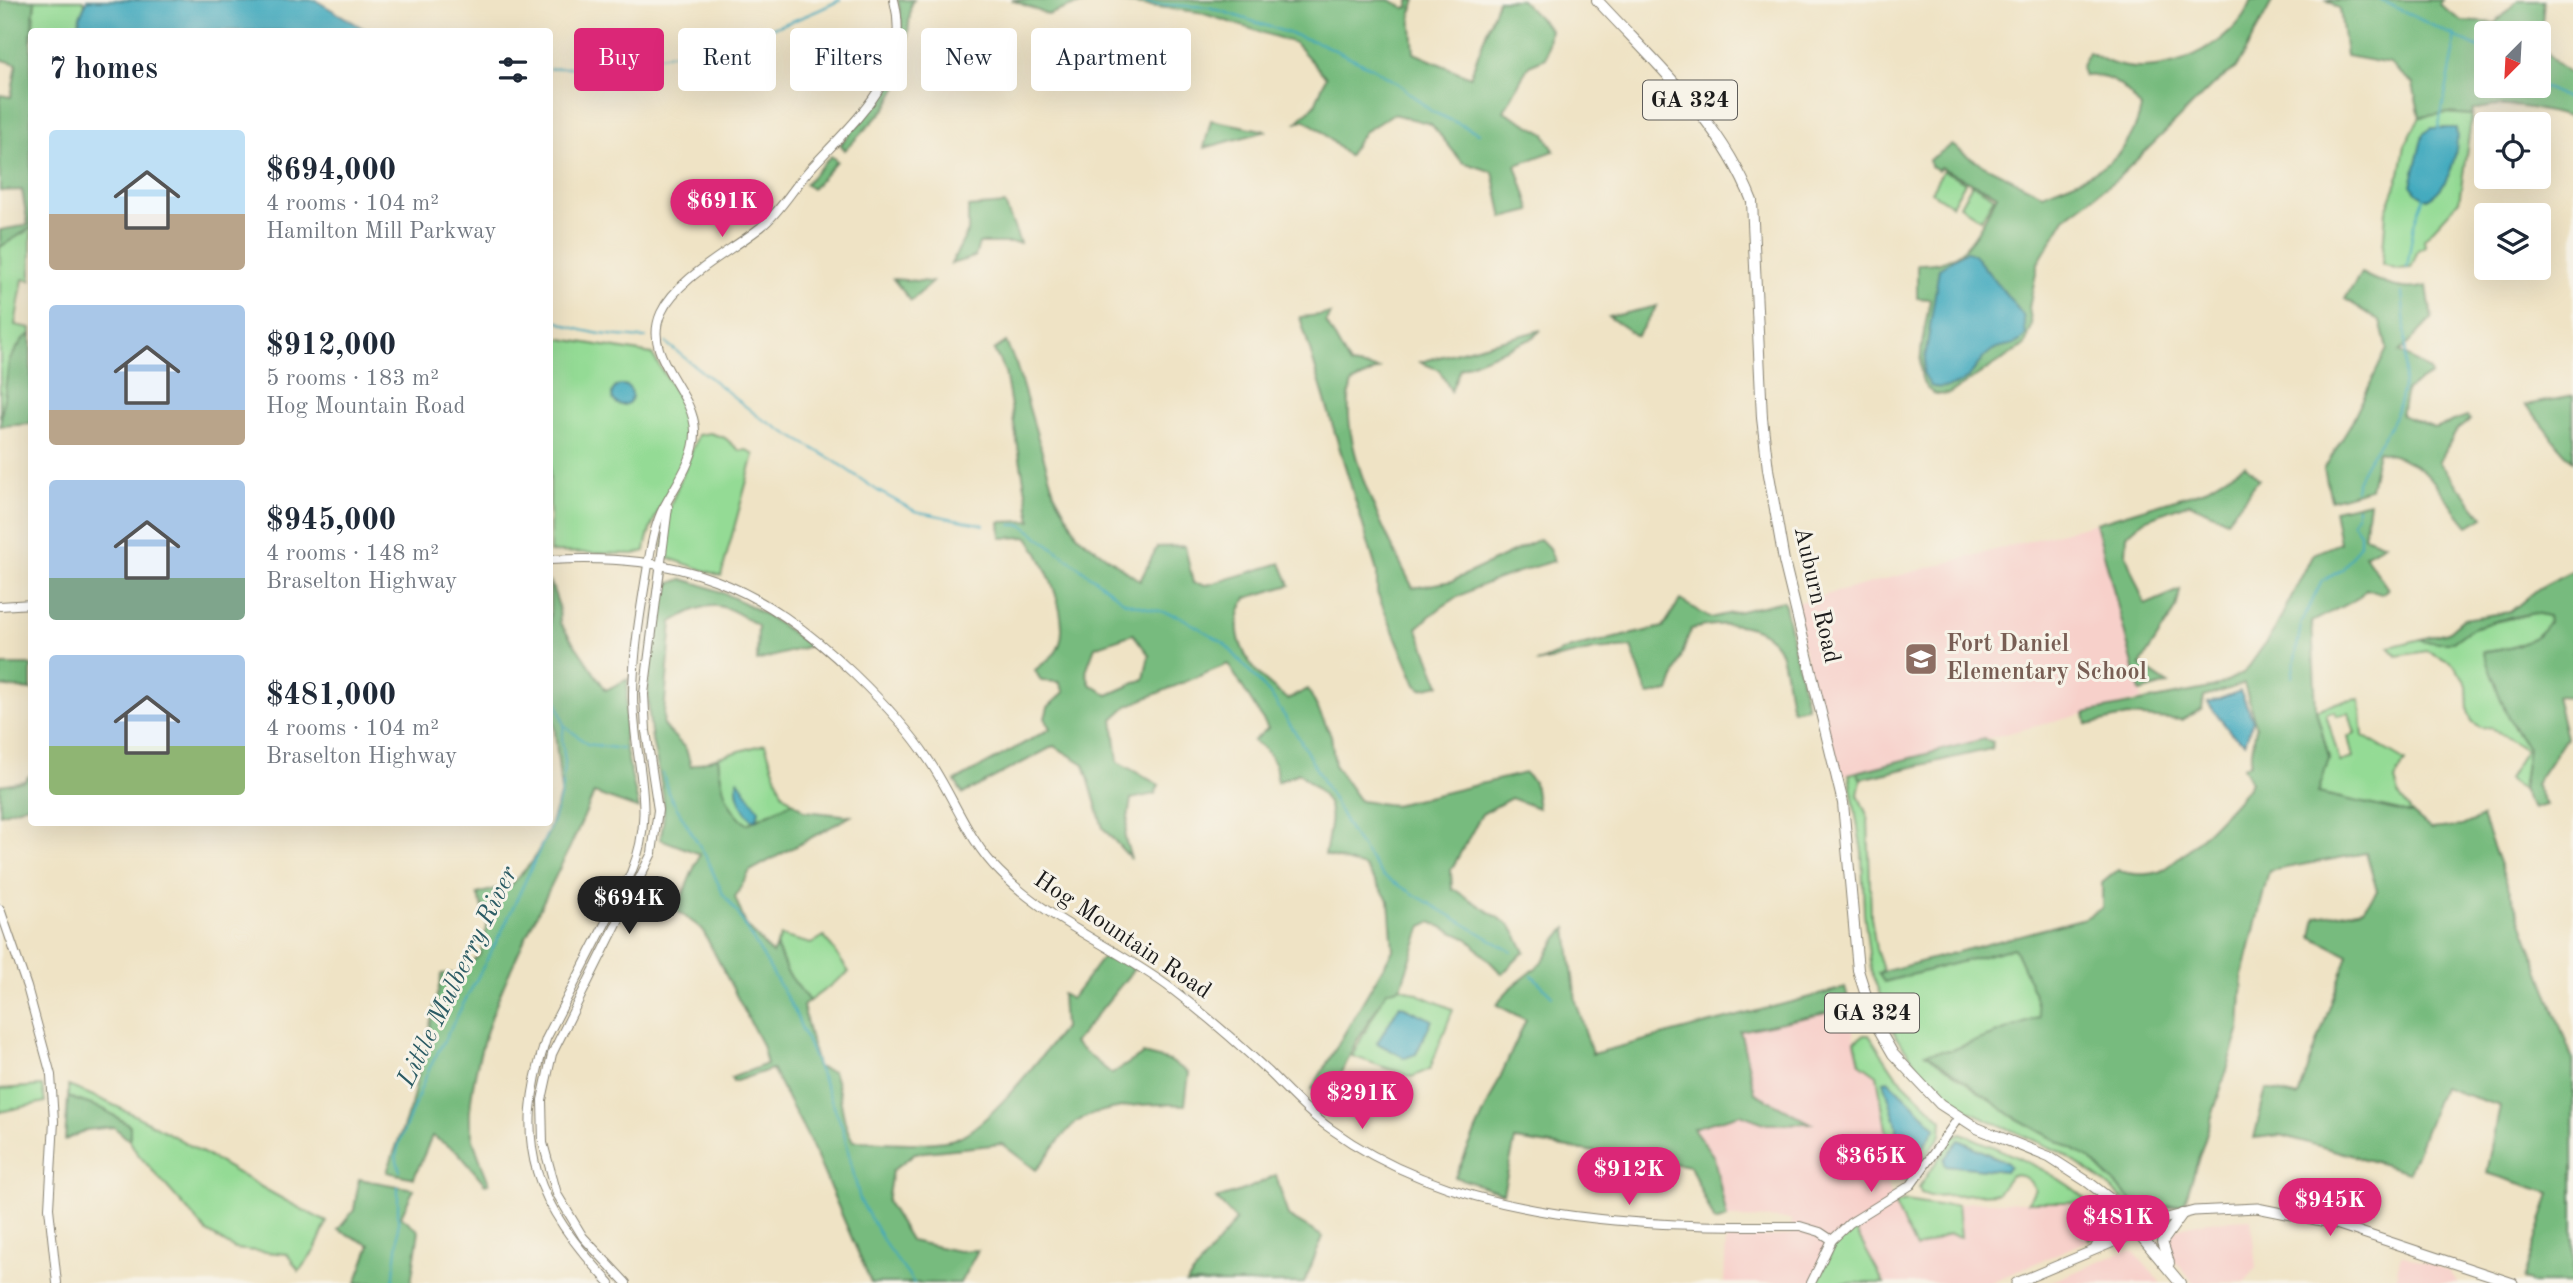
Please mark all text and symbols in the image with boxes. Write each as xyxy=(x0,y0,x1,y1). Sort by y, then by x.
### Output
north arrow xyxy=(2474,21,2552,98)
map controls xyxy=(2474,21,2551,280)
chip: Buy xyxy=(574,28,664,91)
chip: Rent xyxy=(678,28,776,91)
chip: Filters xyxy=(790,28,907,91)
chip: New xyxy=(921,28,1017,91)
chip: Apartment xyxy=(1031,28,1191,91)
icon: filters xyxy=(494,51,532,89)
text: 7 homes xyxy=(49,55,158,85)
road number: GA 324 xyxy=(1643,80,1737,120)
button: locate xyxy=(2474,112,2551,189)
text: $694,000 xyxy=(266,156,396,186)
icon: home xyxy=(105,158,189,242)
pin: $691K xyxy=(673,180,771,239)
text: $691K xyxy=(686,190,758,213)
text: 4 rooms · 104 m² xyxy=(266,192,439,215)
button: layers xyxy=(2474,203,2551,280)
text: Hamilton Mill Parkway xyxy=(266,220,497,243)
text: $912,000 xyxy=(266,331,396,361)
icon: home xyxy=(105,333,189,417)
text: 5 rooms · 183 m² xyxy=(266,367,439,390)
text: Hog Mountain Road xyxy=(266,395,466,418)
text: $945,000 xyxy=(266,506,396,536)
icon: home xyxy=(105,508,189,592)
street label: Auburn Road xyxy=(1789,524,1843,666)
text: 4 rooms · 148 m² xyxy=(266,542,439,565)
text: Braselton Highway xyxy=(266,570,457,593)
place label: Fort Daniel Elementary School xyxy=(1946,633,2147,685)
school or university icon: Fort Daniel Elementary School xyxy=(1902,640,1940,678)
text: $481,000 xyxy=(266,681,396,711)
icon: home xyxy=(105,683,189,767)
text: 4 rooms · 104 m² xyxy=(266,717,439,740)
text: Braselton Highway xyxy=(266,745,457,768)
water label: Little Mulberry River xyxy=(393,862,523,1092)
street label: Hog Mountain Road xyxy=(1029,868,1215,1004)
pin: $694K xyxy=(580,876,678,936)
text: $694K xyxy=(593,887,665,910)
road number: GA 324 xyxy=(1825,994,1919,1032)
pin: $291K xyxy=(1313,1072,1411,1131)
text: $291K xyxy=(1326,1082,1398,1105)
pin: $365K xyxy=(1822,1134,1920,1194)
text: $365K xyxy=(1835,1145,1907,1168)
pin: $912K xyxy=(1580,1148,1678,1207)
text: $912K xyxy=(1593,1158,1665,1181)
pin: $945K xyxy=(2281,1178,2379,1238)
text: $945K xyxy=(2294,1189,2366,1212)
pin: $481K xyxy=(2069,1196,2167,1255)
text: $481K xyxy=(2082,1206,2154,1229)

